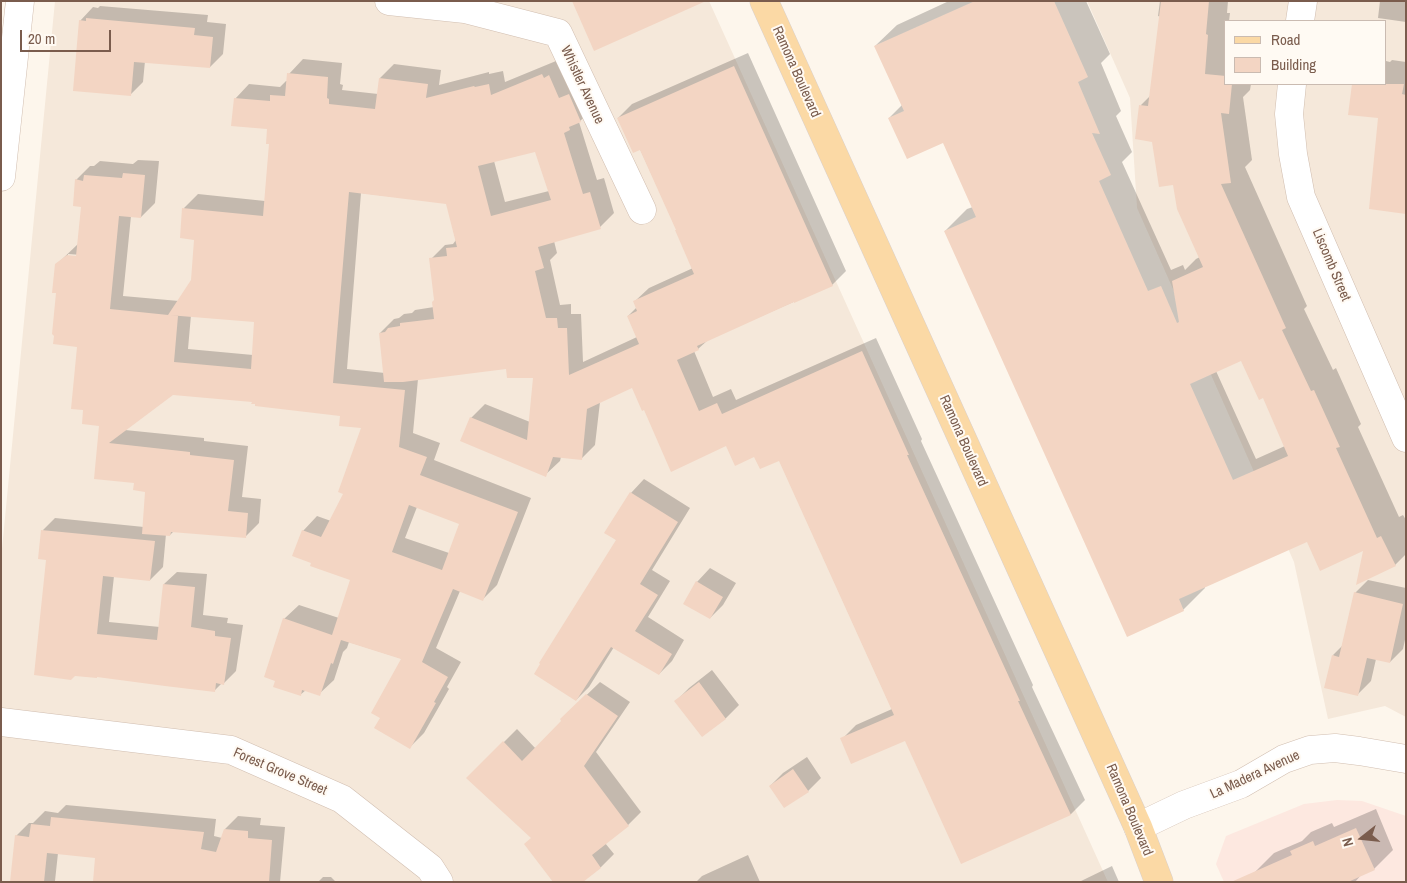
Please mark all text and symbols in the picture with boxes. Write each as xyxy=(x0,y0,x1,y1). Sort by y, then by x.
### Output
scale bar xyxy=(22,20,114,52)
legend xyxy=(1224,20,1387,85)
street label: Ramona Boulevard xyxy=(768,24,824,120)
text: 20 m xyxy=(28,28,55,49)
text: Road xyxy=(1271,29,1300,50)
street label: Whistler Avenue xyxy=(557,43,607,127)
text: Building xyxy=(1271,54,1316,75)
street label: Liscomb Street xyxy=(1308,226,1354,304)
street label: Ramona Boulevard xyxy=(935,393,991,489)
street label: Forest Grove Street xyxy=(231,745,329,799)
street label: La Madera Avenue xyxy=(1208,747,1302,803)
street label: Ramona Boulevard xyxy=(1102,761,1156,859)
north arrow xyxy=(1337,813,1387,863)
text: N xyxy=(1338,836,1357,849)

